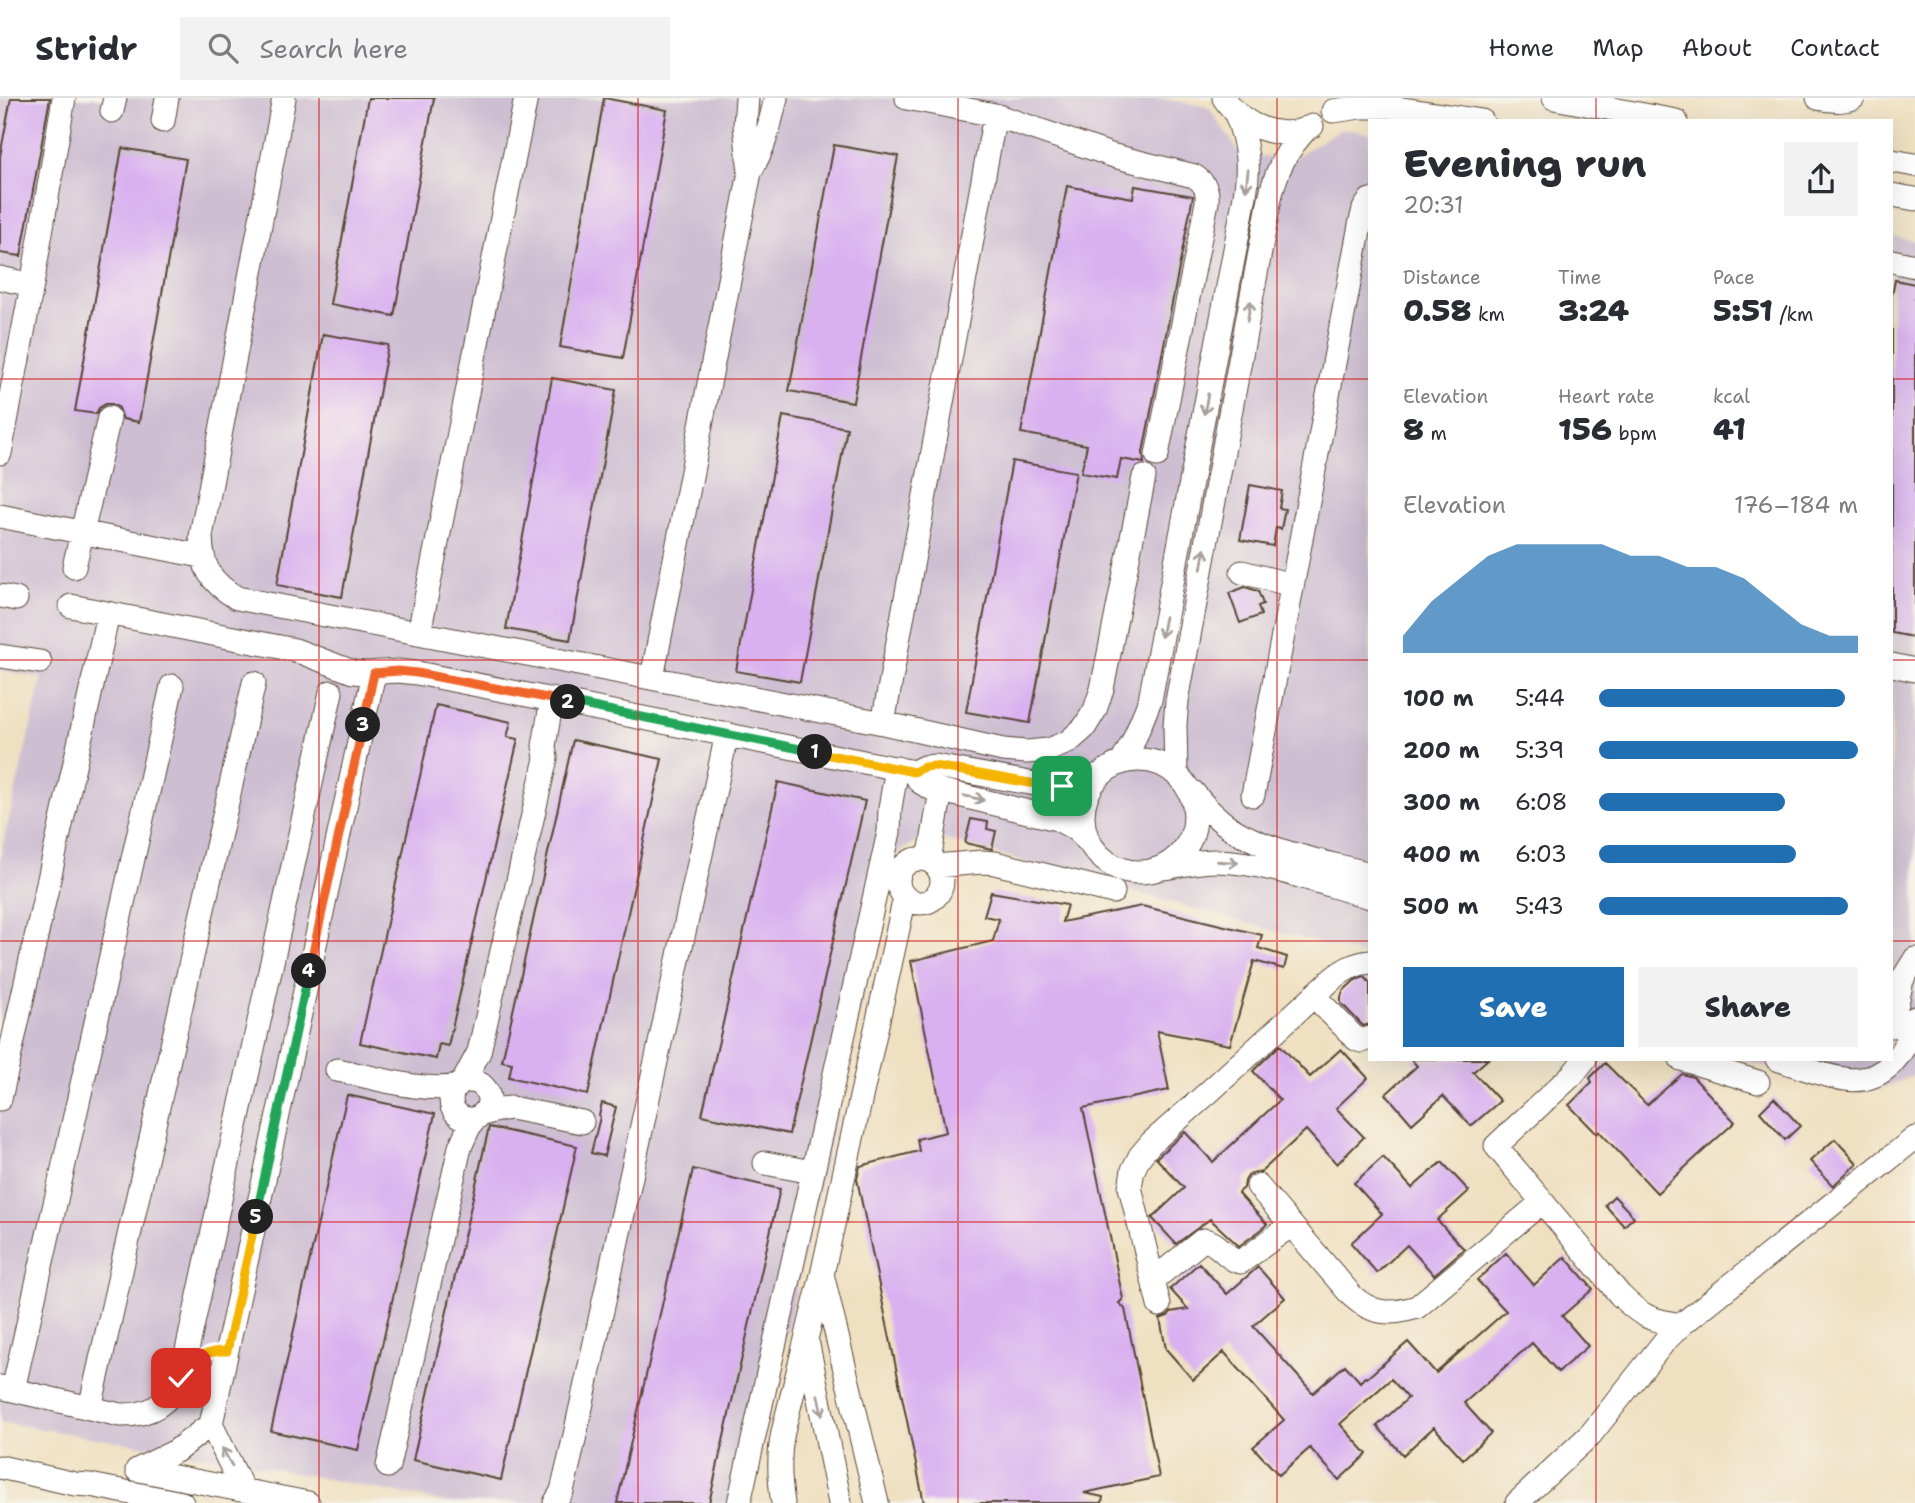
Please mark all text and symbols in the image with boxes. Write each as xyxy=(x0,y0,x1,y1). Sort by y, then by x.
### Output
search box xyxy=(180,17,670,80)
text: Stridr xyxy=(35,26,138,71)
icon: search xyxy=(204,29,242,67)
text: Search here xyxy=(260,31,408,66)
text: Home xyxy=(1488,32,1554,64)
text: Map xyxy=(1592,32,1644,64)
text: About xyxy=(1682,32,1752,64)
text: Contact xyxy=(1790,32,1880,64)
text: Evening run xyxy=(1403,138,1646,189)
button: share xyxy=(1784,142,1858,216)
one-way arrow xyxy=(1241,168,1254,191)
text: 20:31 xyxy=(1403,190,1464,220)
text: Distance xyxy=(1403,265,1481,290)
text: Time xyxy=(1558,265,1602,290)
text: Pace xyxy=(1713,265,1755,290)
text: 0.58 xyxy=(1403,290,1472,331)
text: 3:24 xyxy=(1558,290,1629,331)
text: 5:51 xyxy=(1713,290,1773,331)
one-way arrow xyxy=(1243,300,1256,323)
text: km xyxy=(1472,302,1505,327)
text: /km xyxy=(1773,302,1813,327)
text: Elevation xyxy=(1403,384,1488,409)
text: Heart rate xyxy=(1558,384,1655,409)
text: kcal xyxy=(1713,384,1750,409)
one-way arrow xyxy=(1199,392,1212,415)
text: 8 xyxy=(1403,409,1424,450)
text: 156 xyxy=(1558,409,1612,450)
text: 41 xyxy=(1713,409,1746,450)
text: m xyxy=(1424,421,1447,446)
text: bpm xyxy=(1612,421,1657,446)
text: Elevation xyxy=(1403,490,1506,520)
text: 176–184 m xyxy=(1734,490,1858,520)
one-way arrow xyxy=(1197,548,1211,571)
one-way arrow xyxy=(1156,615,1170,638)
text: 100 m xyxy=(1403,683,1474,713)
text: 5:44 xyxy=(1515,683,1565,713)
pin: 2 xyxy=(550,684,586,720)
text: 2 xyxy=(561,689,574,714)
pin: 3 xyxy=(346,708,380,742)
text: 3 xyxy=(356,712,369,737)
pin: 1 xyxy=(798,734,832,770)
text: 200 m xyxy=(1403,735,1480,765)
text: 5:39 xyxy=(1515,735,1564,765)
text: 1 xyxy=(810,739,819,764)
pin xyxy=(1032,756,1092,816)
icon: arrive xyxy=(1043,767,1081,805)
text: 300 m xyxy=(1403,787,1480,817)
text: 6:08 xyxy=(1515,787,1568,817)
one-way arrow xyxy=(962,793,984,806)
text: 400 m xyxy=(1403,839,1480,869)
text: 6:03 xyxy=(1515,839,1567,869)
one-way arrow xyxy=(1216,856,1239,869)
text: 500 m xyxy=(1403,891,1478,921)
text: 5:43 xyxy=(1515,891,1564,921)
pin: 4 xyxy=(292,954,326,988)
text: 4 xyxy=(302,958,315,983)
button: Save xyxy=(1403,967,1624,1047)
button: Share xyxy=(1638,967,1858,1047)
pin: 5 xyxy=(238,1200,274,1234)
text: 5 xyxy=(250,1204,261,1229)
pin xyxy=(151,1348,211,1408)
icon: check xyxy=(162,1359,200,1397)
one-way arrow xyxy=(814,1393,828,1416)
one-way arrow xyxy=(220,1447,233,1468)

